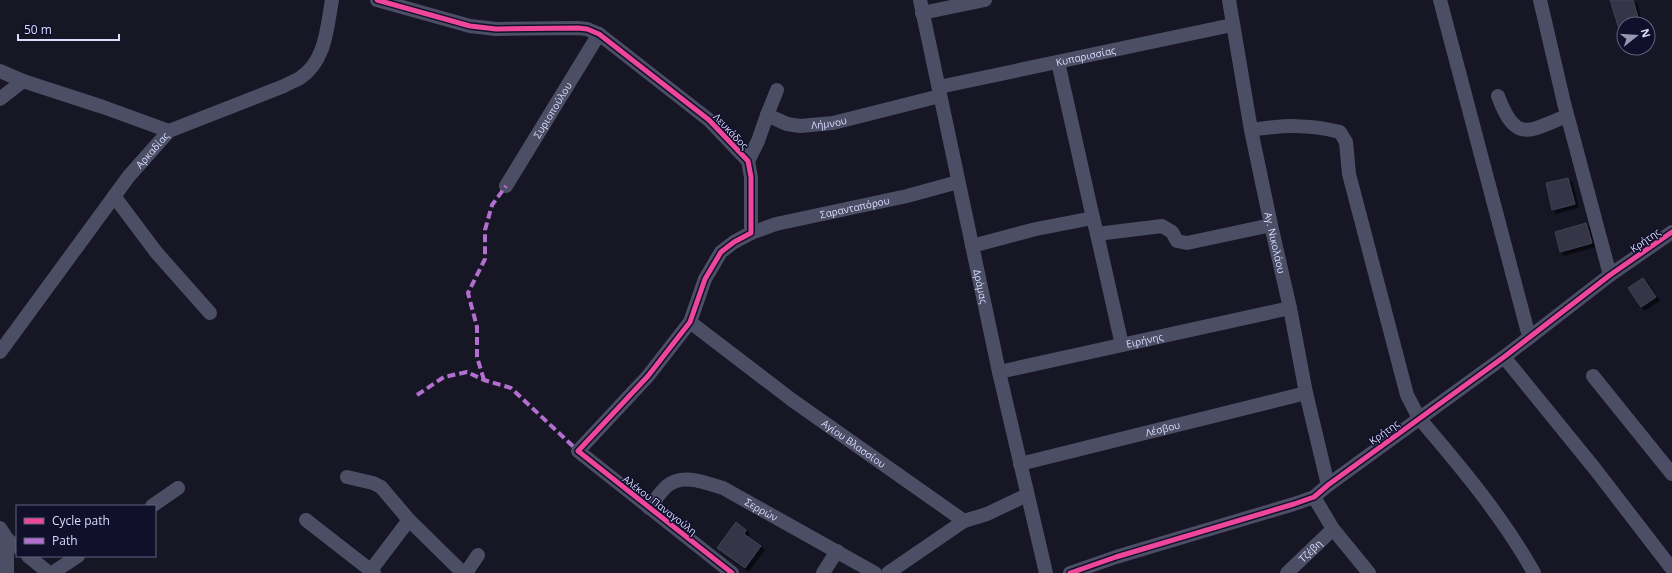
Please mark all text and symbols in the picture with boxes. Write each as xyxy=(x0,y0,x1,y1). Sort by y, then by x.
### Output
scale bar xyxy=(18,16,119,42)
north arrow xyxy=(1616,16,1656,56)
text: 50 m xyxy=(24,21,52,38)
text: N xyxy=(1638,26,1655,39)
street label: Κυπαρισσίας xyxy=(1055,43,1117,69)
street label: Συριοπούλου xyxy=(530,79,575,141)
street label: Λευκάδος xyxy=(710,110,752,152)
street label: Λήμνου xyxy=(810,113,848,132)
street label: Αρκαδίας xyxy=(132,129,172,171)
street label: Σαρανταπόρου xyxy=(819,193,891,221)
street label: Αγ. Νικολάου xyxy=(1261,211,1289,275)
street label: Κρήτης xyxy=(1627,224,1663,255)
street label: Δράμας xyxy=(970,268,991,305)
street label: Ειρήνης xyxy=(1125,329,1165,351)
street label: Αγίου Βλασσίου xyxy=(819,416,889,471)
street label: Κρήτης xyxy=(1366,416,1402,448)
street label: Λέσβου xyxy=(1144,418,1182,440)
street label: Αλέκου Παναγούλη xyxy=(620,472,700,538)
street label: Σερρών xyxy=(742,495,780,524)
legend xyxy=(16,505,156,557)
text: Cycle path xyxy=(52,512,110,529)
text: Path xyxy=(52,532,78,549)
street label: Τζέβη xyxy=(1295,536,1325,565)

